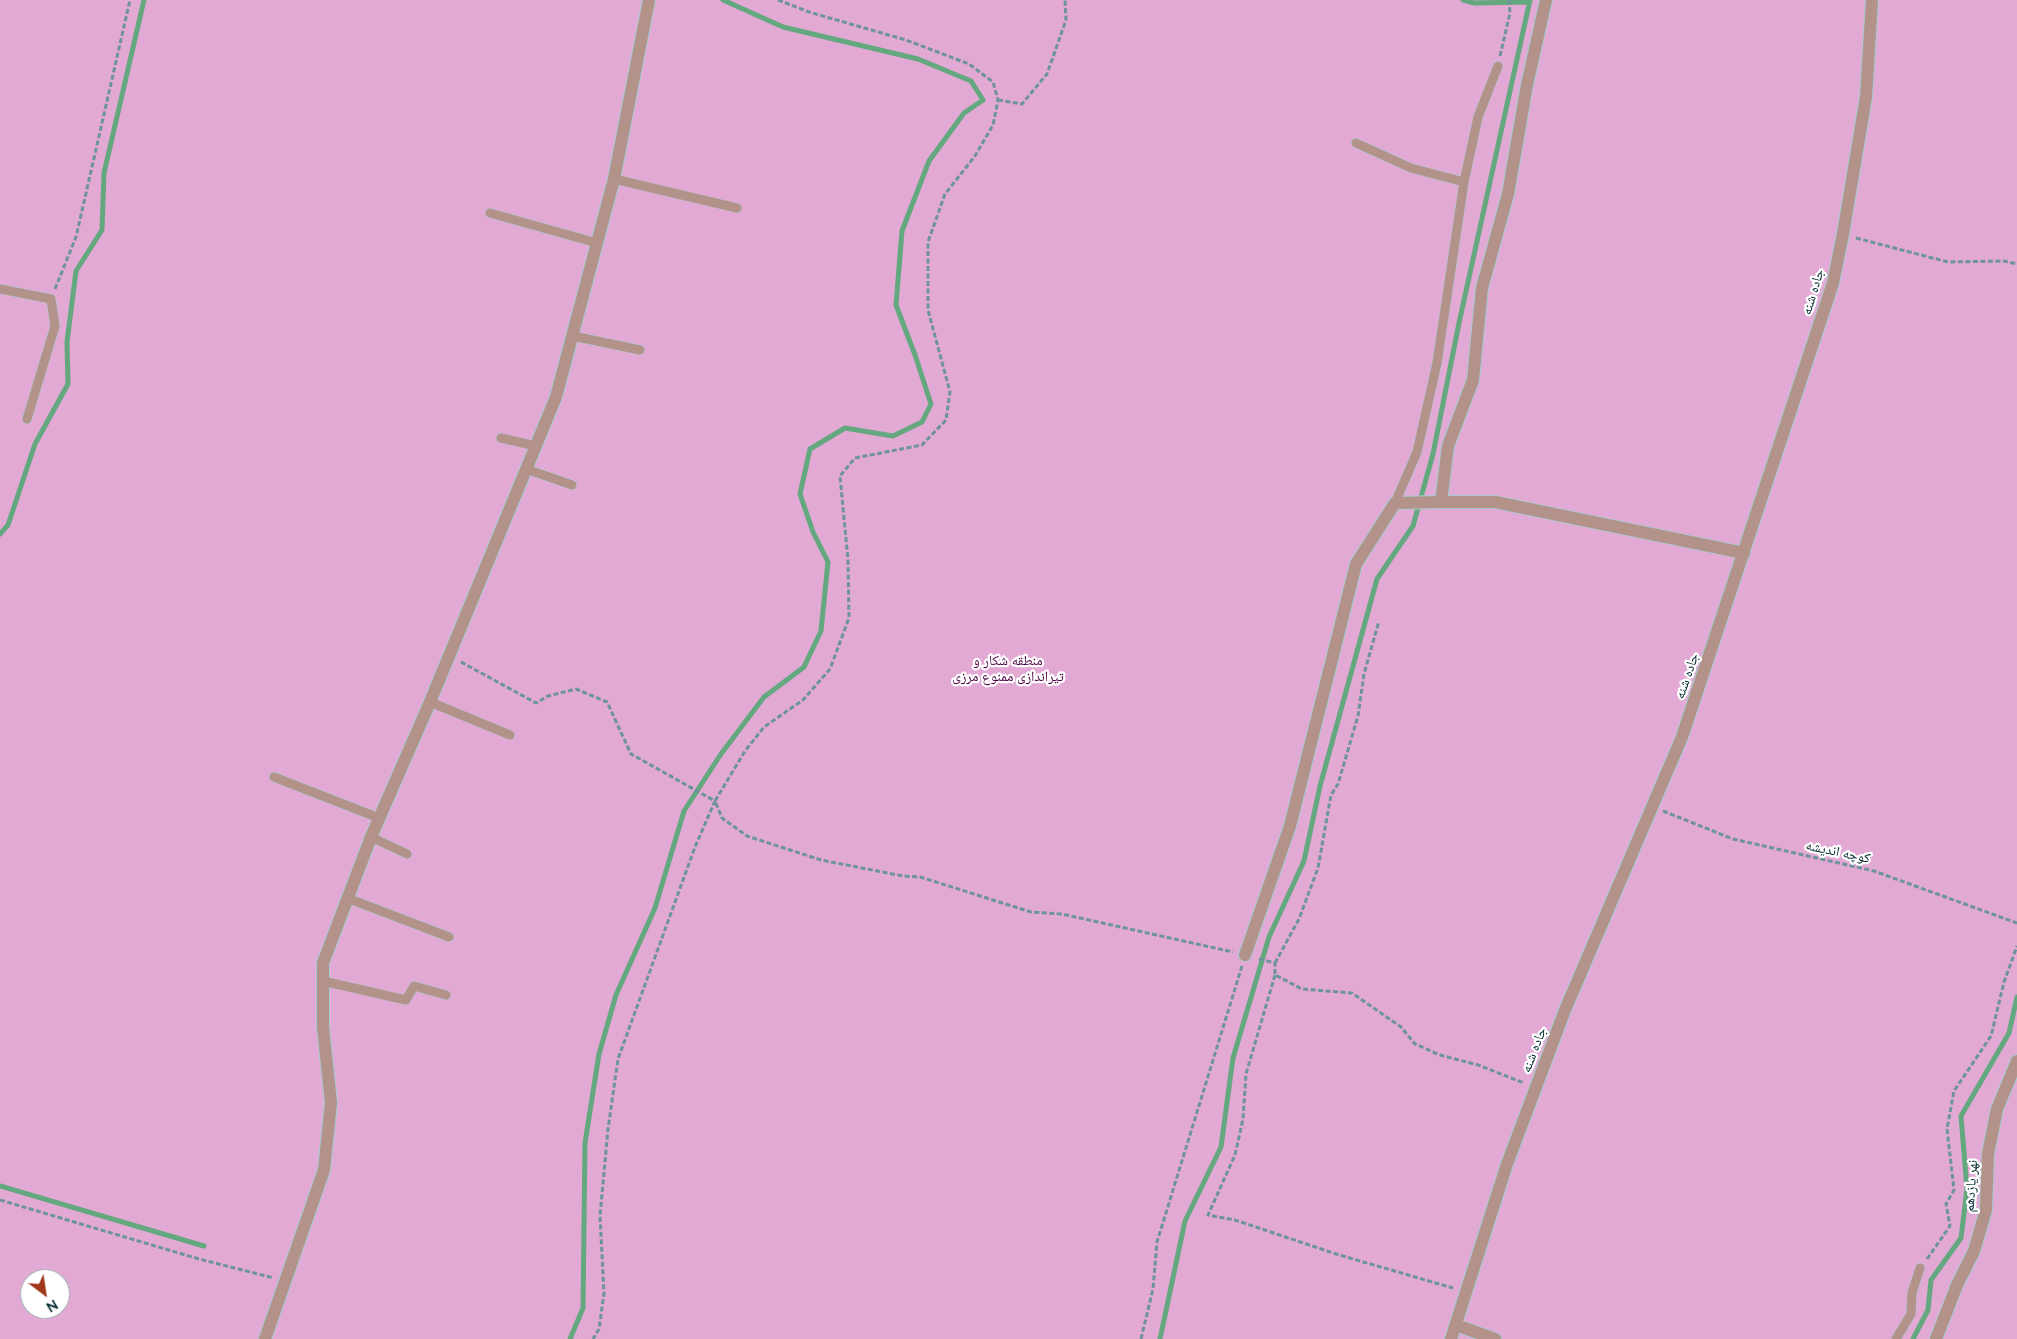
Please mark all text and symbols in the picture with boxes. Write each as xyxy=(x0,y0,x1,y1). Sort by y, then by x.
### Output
street label: جاده شنه xyxy=(1798,267,1828,317)
street label: جاده شنه xyxy=(1671,651,1703,701)
park label: منطقه شکار و تیراندازی ممنوع مرزی xyxy=(952,653,1064,686)
street label: کوچه اندیشه xyxy=(1804,837,1872,867)
street label: جاده شنه xyxy=(1518,1025,1550,1075)
street label: نهر یازدهم xyxy=(1961,1159,1981,1213)
north arrow xyxy=(20,1269,70,1319)
text: N xyxy=(43,1296,61,1316)

